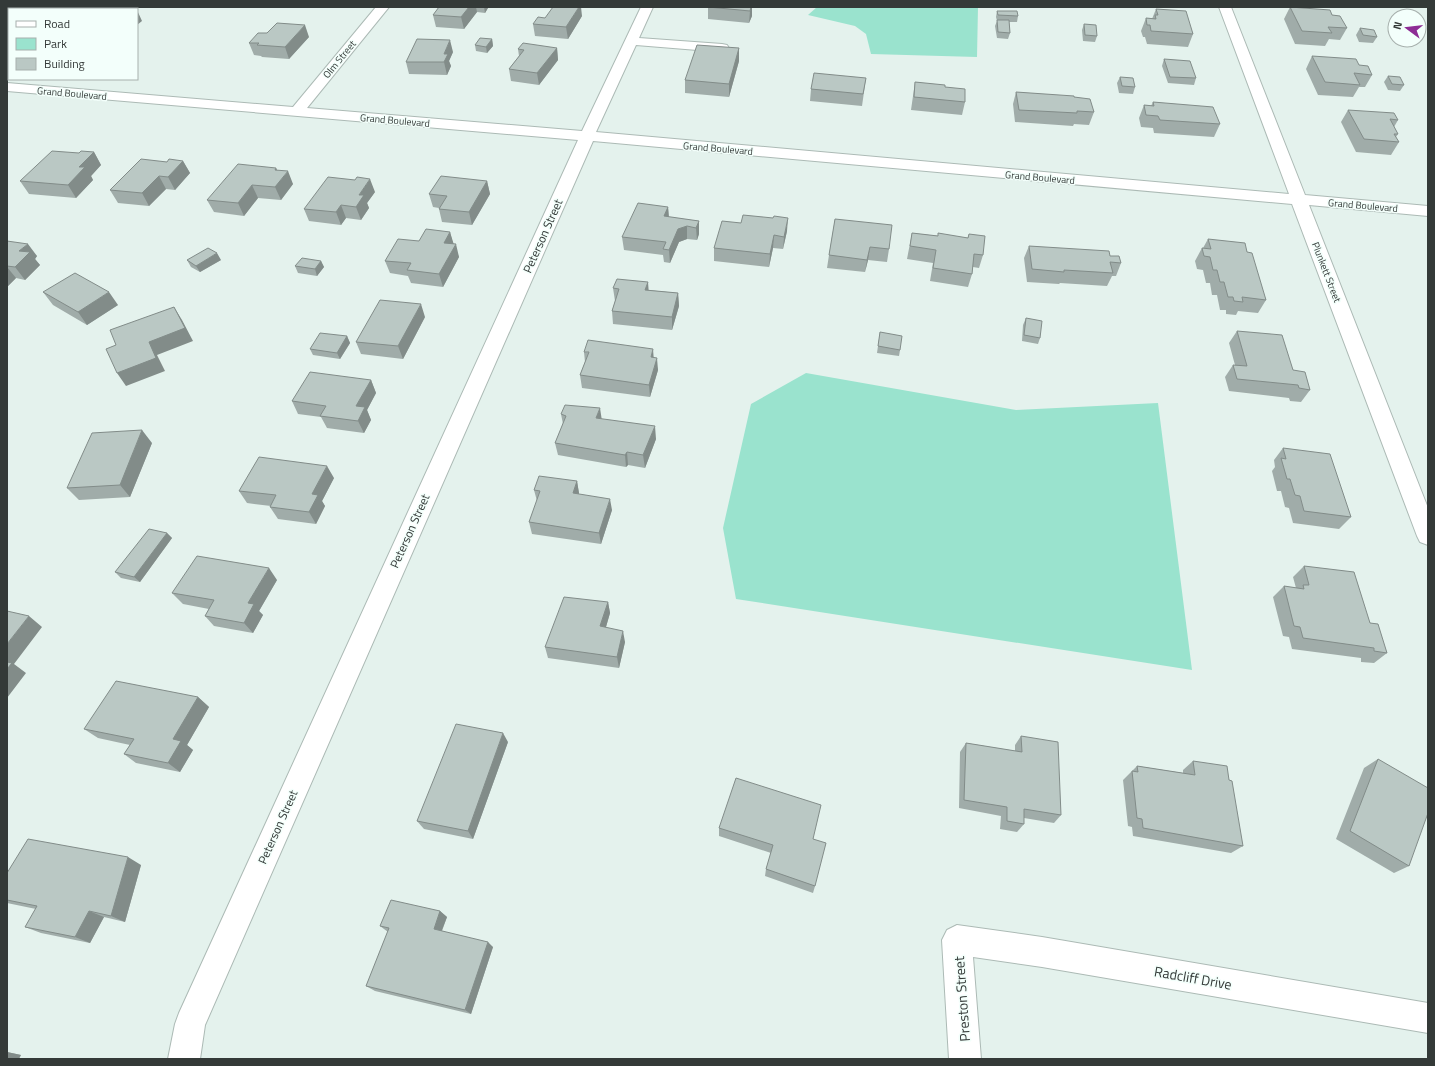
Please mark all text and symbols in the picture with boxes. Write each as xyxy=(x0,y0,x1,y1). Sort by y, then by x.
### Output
legend xyxy=(8,8,138,80)
north arrow xyxy=(1387,8,1427,48)
text: Road xyxy=(44,14,70,33)
text: N xyxy=(1389,20,1406,31)
text: Park xyxy=(44,34,67,53)
street label: Olm Street xyxy=(319,37,360,82)
text: Building xyxy=(44,54,85,73)
street label: Grand Boulevard xyxy=(36,83,107,104)
street label: Grand Boulevard xyxy=(359,110,430,131)
street label: Grand Boulevard xyxy=(682,138,753,159)
street label: Grand Boulevard xyxy=(1004,167,1075,188)
street label: Peterson Street xyxy=(518,195,568,276)
street label: Grand Boulevard xyxy=(1327,195,1398,216)
street label: Plunkett Street xyxy=(1308,240,1345,305)
street label: Peterson Street xyxy=(385,490,435,571)
street label: Peterson Street xyxy=(253,786,303,867)
street label: Preston Street xyxy=(948,956,975,1042)
street label: Radcliff Drive xyxy=(1153,960,1234,995)

